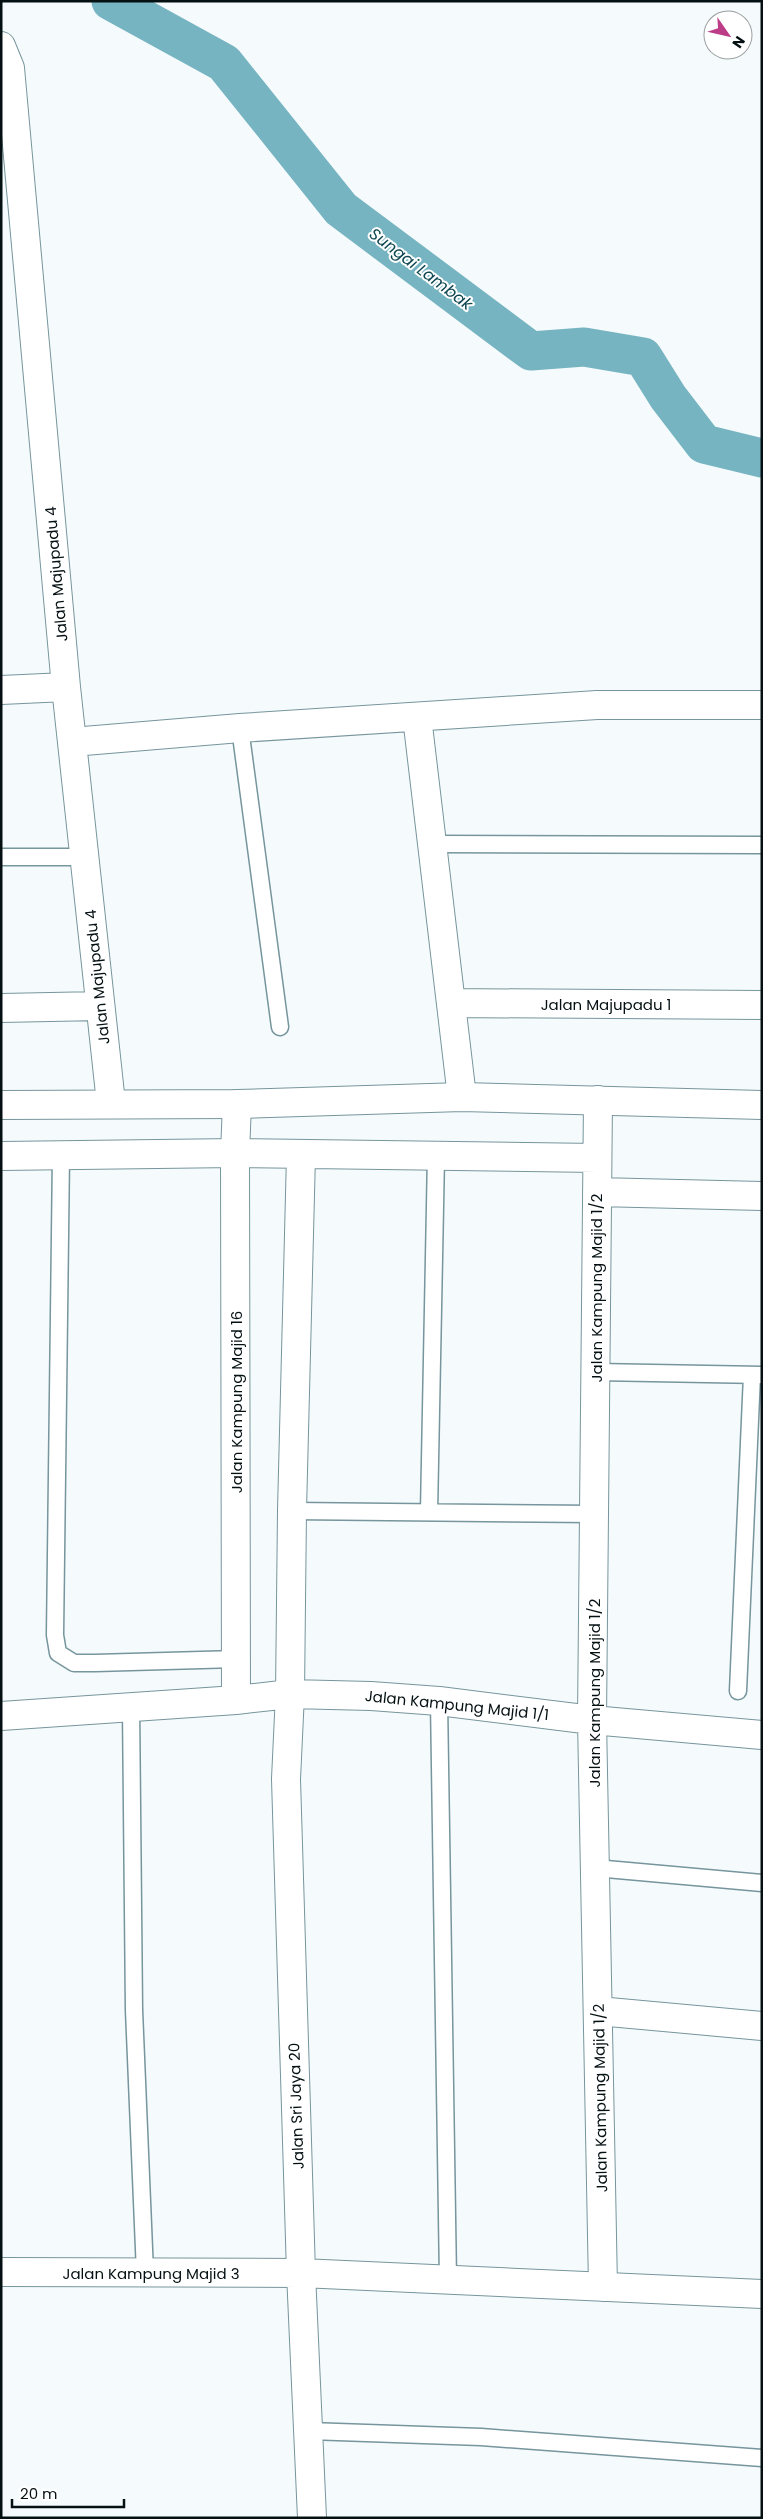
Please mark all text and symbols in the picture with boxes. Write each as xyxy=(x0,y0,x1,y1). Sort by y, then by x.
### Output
north arrow xyxy=(703,10,753,60)
text: N xyxy=(728,32,750,52)
water label: Sungai Lambak xyxy=(364,222,478,316)
street label: Jalan Majupadu 4 xyxy=(40,506,72,642)
street label: Jalan Majupadu 4 xyxy=(79,909,115,1045)
street label: Jalan Majupadu 1 xyxy=(541,994,671,1015)
street label: Jalan Kampung Majid 1/2 xyxy=(586,1194,607,1382)
street label: Jalan Kampung Majid 16 xyxy=(226,1311,247,1493)
street label: Jalan Kampung Majid 1/2 xyxy=(584,1599,605,1787)
street label: Jalan Kampung Majid 1/1 xyxy=(364,1685,550,1725)
street label: Jalan Kampung Majid 1/2 xyxy=(588,2003,612,2193)
street label: Jalan Sri Jaya 20 xyxy=(283,2042,309,2170)
street label: Jalan Kampung Majid 3 xyxy=(62,2263,240,2284)
scale bar xyxy=(12,2476,125,2508)
text: 20 m xyxy=(20,2483,58,2504)

